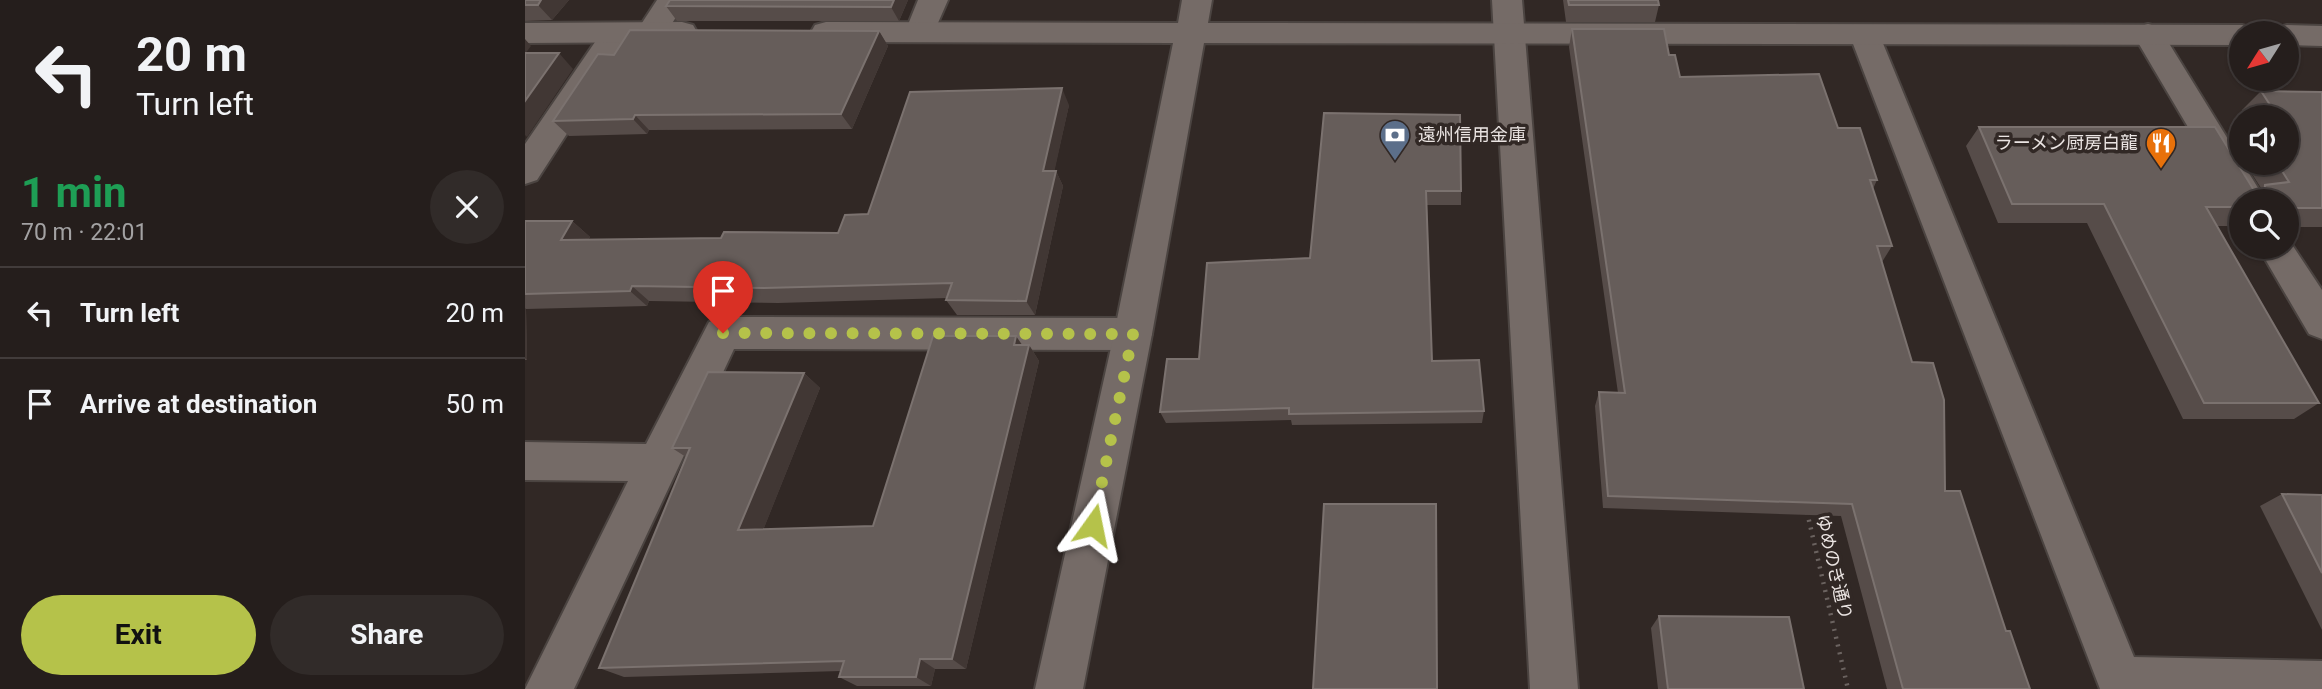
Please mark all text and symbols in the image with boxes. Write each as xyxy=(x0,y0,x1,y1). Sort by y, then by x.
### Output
north arrow xyxy=(2229,21,2299,91)
map controls xyxy=(2229,21,2299,259)
text: 20 m xyxy=(136,26,247,83)
icon: left xyxy=(21,28,112,119)
text: Turn left xyxy=(136,85,254,123)
button: sound xyxy=(2229,105,2299,175)
bank icon: 遠州信用金庫 xyxy=(1378,118,1412,162)
place label: 遠州信用金庫 xyxy=(1418,124,1526,145)
restaurant icon: ラーメン厨房白龍 xyxy=(2144,126,2178,170)
place label: ラーメン厨房白龍 xyxy=(1995,132,2138,153)
text: 1 min xyxy=(21,168,127,217)
button: close xyxy=(430,170,504,244)
button: search xyxy=(2229,189,2299,259)
text: 70 m · 22:01 xyxy=(21,219,147,246)
pin xyxy=(693,261,753,333)
icon: arrive xyxy=(704,272,742,310)
icon: left xyxy=(21,294,59,332)
text: Turn left xyxy=(80,298,179,328)
text: 20 m xyxy=(446,298,504,328)
icon: arrive xyxy=(21,385,59,423)
text: Arrive at destination xyxy=(80,389,317,419)
text: 50 m xyxy=(446,389,504,419)
position arrow xyxy=(1056,488,1130,562)
street label: ゆめのき通り xyxy=(1812,512,1857,622)
button: Exit xyxy=(21,595,256,675)
button: Share xyxy=(270,595,504,675)

